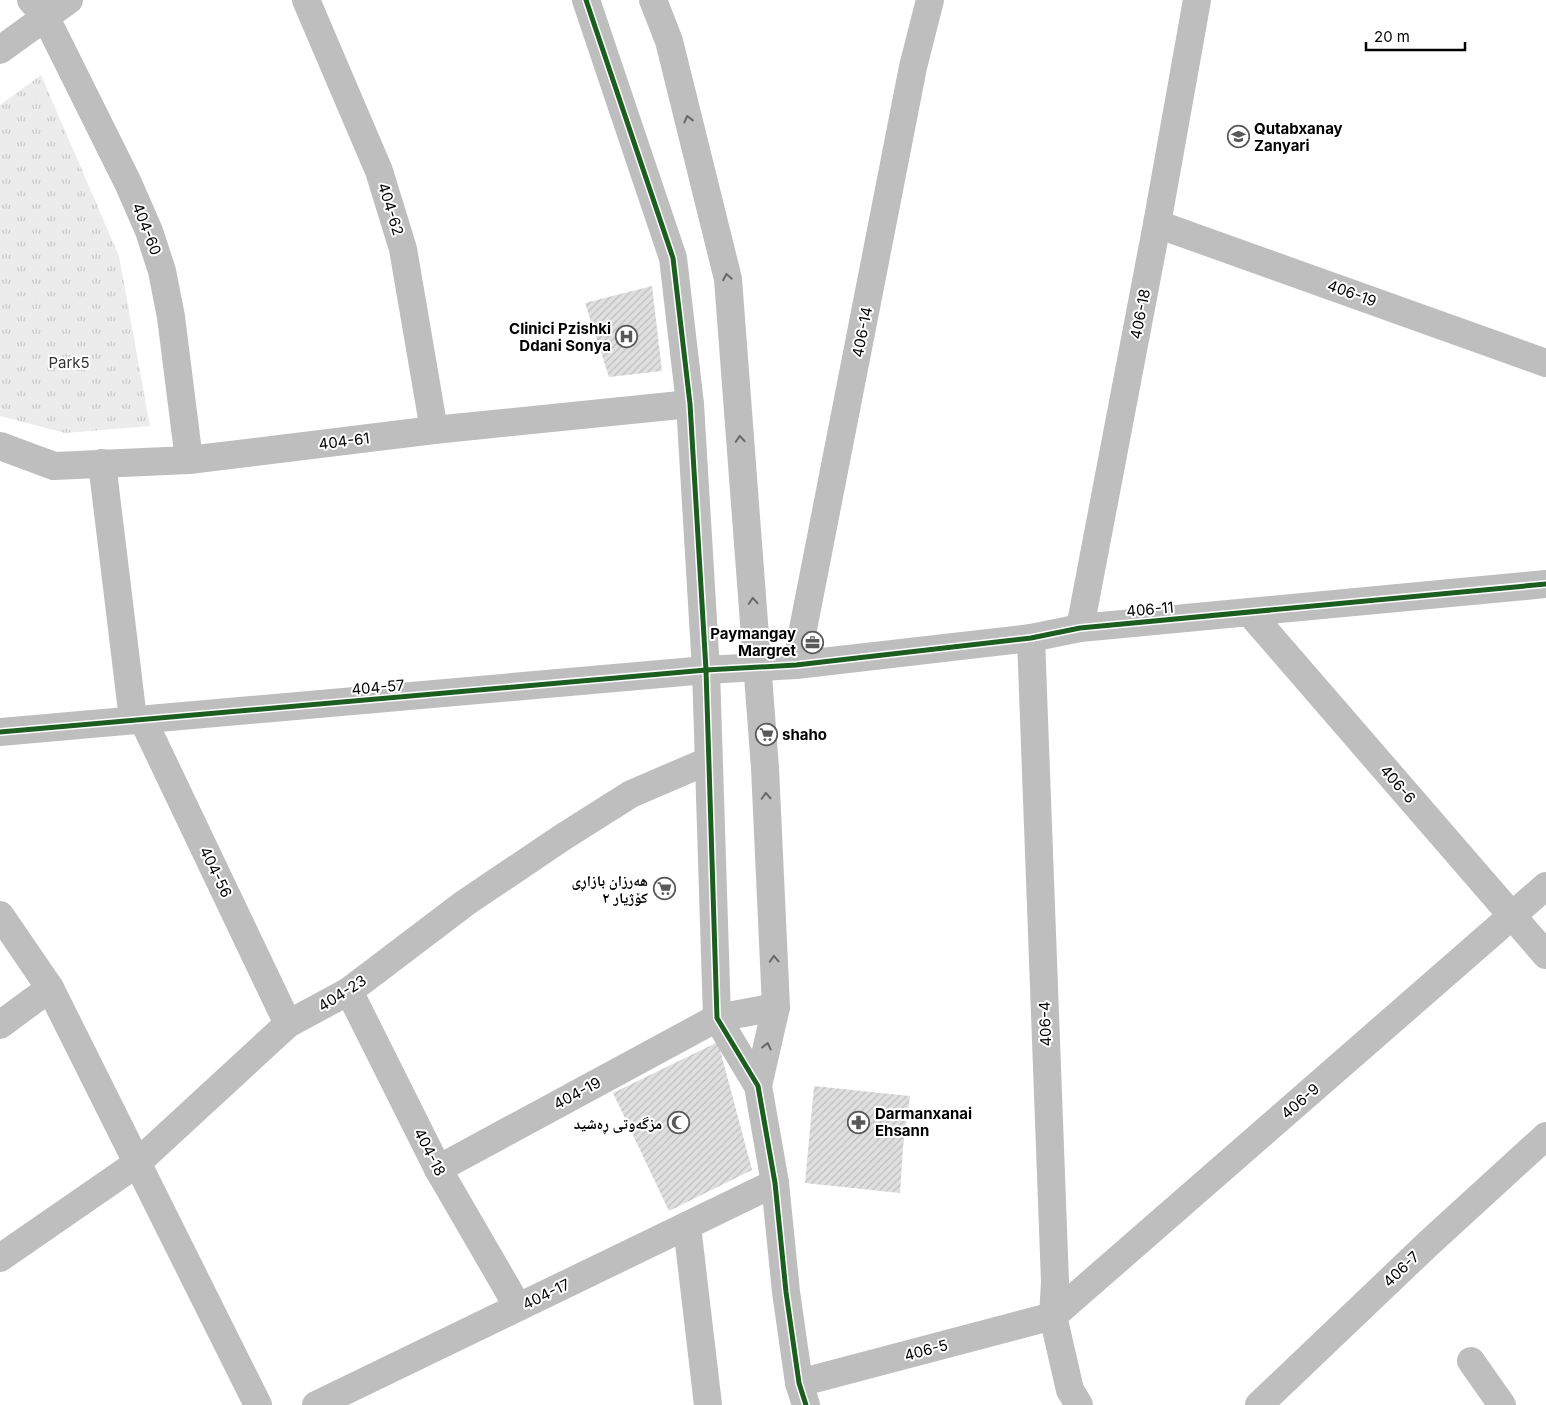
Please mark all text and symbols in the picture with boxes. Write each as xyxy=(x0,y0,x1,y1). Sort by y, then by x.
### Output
scale bar xyxy=(1366,20,1465,52)
text: 20 m xyxy=(1374,27,1410,46)
one-way arrow xyxy=(683,115,694,124)
place label: Qutabxanay Zanyari xyxy=(1254,119,1343,155)
school or university icon: Qutabxanay Zanyari xyxy=(1226,125,1250,149)
street label: 404-62 xyxy=(374,180,408,238)
street label: 404-60 xyxy=(128,200,166,258)
one-way arrow xyxy=(722,273,732,282)
street label: 406-19 xyxy=(1325,275,1379,311)
street label: 406-18 xyxy=(1126,287,1154,341)
street label: 406-14 xyxy=(848,305,876,359)
place label: Clinici Pzishki Ddani Sonya xyxy=(509,319,611,355)
hospital icon: Clinici Pzishki Ddani Sonya xyxy=(615,325,639,349)
park label: Park5 xyxy=(48,353,90,372)
street label: 404-61 xyxy=(317,428,371,454)
one-way arrow xyxy=(735,435,746,443)
one-way arrow xyxy=(748,597,759,605)
street label: 406-11 xyxy=(1125,597,1175,621)
place label: Paymangay Margret xyxy=(710,624,797,660)
office icon: Paymangay Margret xyxy=(800,630,824,654)
street label: 404-57 xyxy=(351,675,405,699)
supermarket icon: shaho xyxy=(754,722,778,746)
place label: shaho xyxy=(782,725,827,744)
street label: 406-6 xyxy=(1376,761,1420,807)
one-way arrow xyxy=(761,792,772,800)
street label: 404-56 xyxy=(196,843,236,901)
place label: هەرزان بازاڕی کۆژیار ٢ xyxy=(572,871,648,907)
supermarket icon: هەرزان بازاڕی کۆژیار ٢ xyxy=(652,877,676,901)
one-way arrow xyxy=(768,954,779,962)
street label: 404-23 xyxy=(314,971,370,1015)
street label: 406-4 xyxy=(1035,1001,1055,1047)
one-way arrow xyxy=(761,1042,772,1051)
street label: 404-19 xyxy=(550,1073,604,1113)
street label: 406-9 xyxy=(1277,1079,1323,1123)
place label: Darmanxanai Ehsann xyxy=(875,1104,972,1140)
pharmacy icon: Darmanxanai Ehsann xyxy=(847,1110,871,1134)
mosque icon: مزگەوتی ڕەشید xyxy=(666,1111,690,1135)
place label: مزگەوتی ڕەشید xyxy=(574,1114,662,1135)
street label: 404-18 xyxy=(410,1125,450,1179)
street label: 406-7 xyxy=(1379,1247,1423,1291)
street label: 404-17 xyxy=(519,1274,573,1314)
street label: 406-5 xyxy=(902,1335,950,1365)

